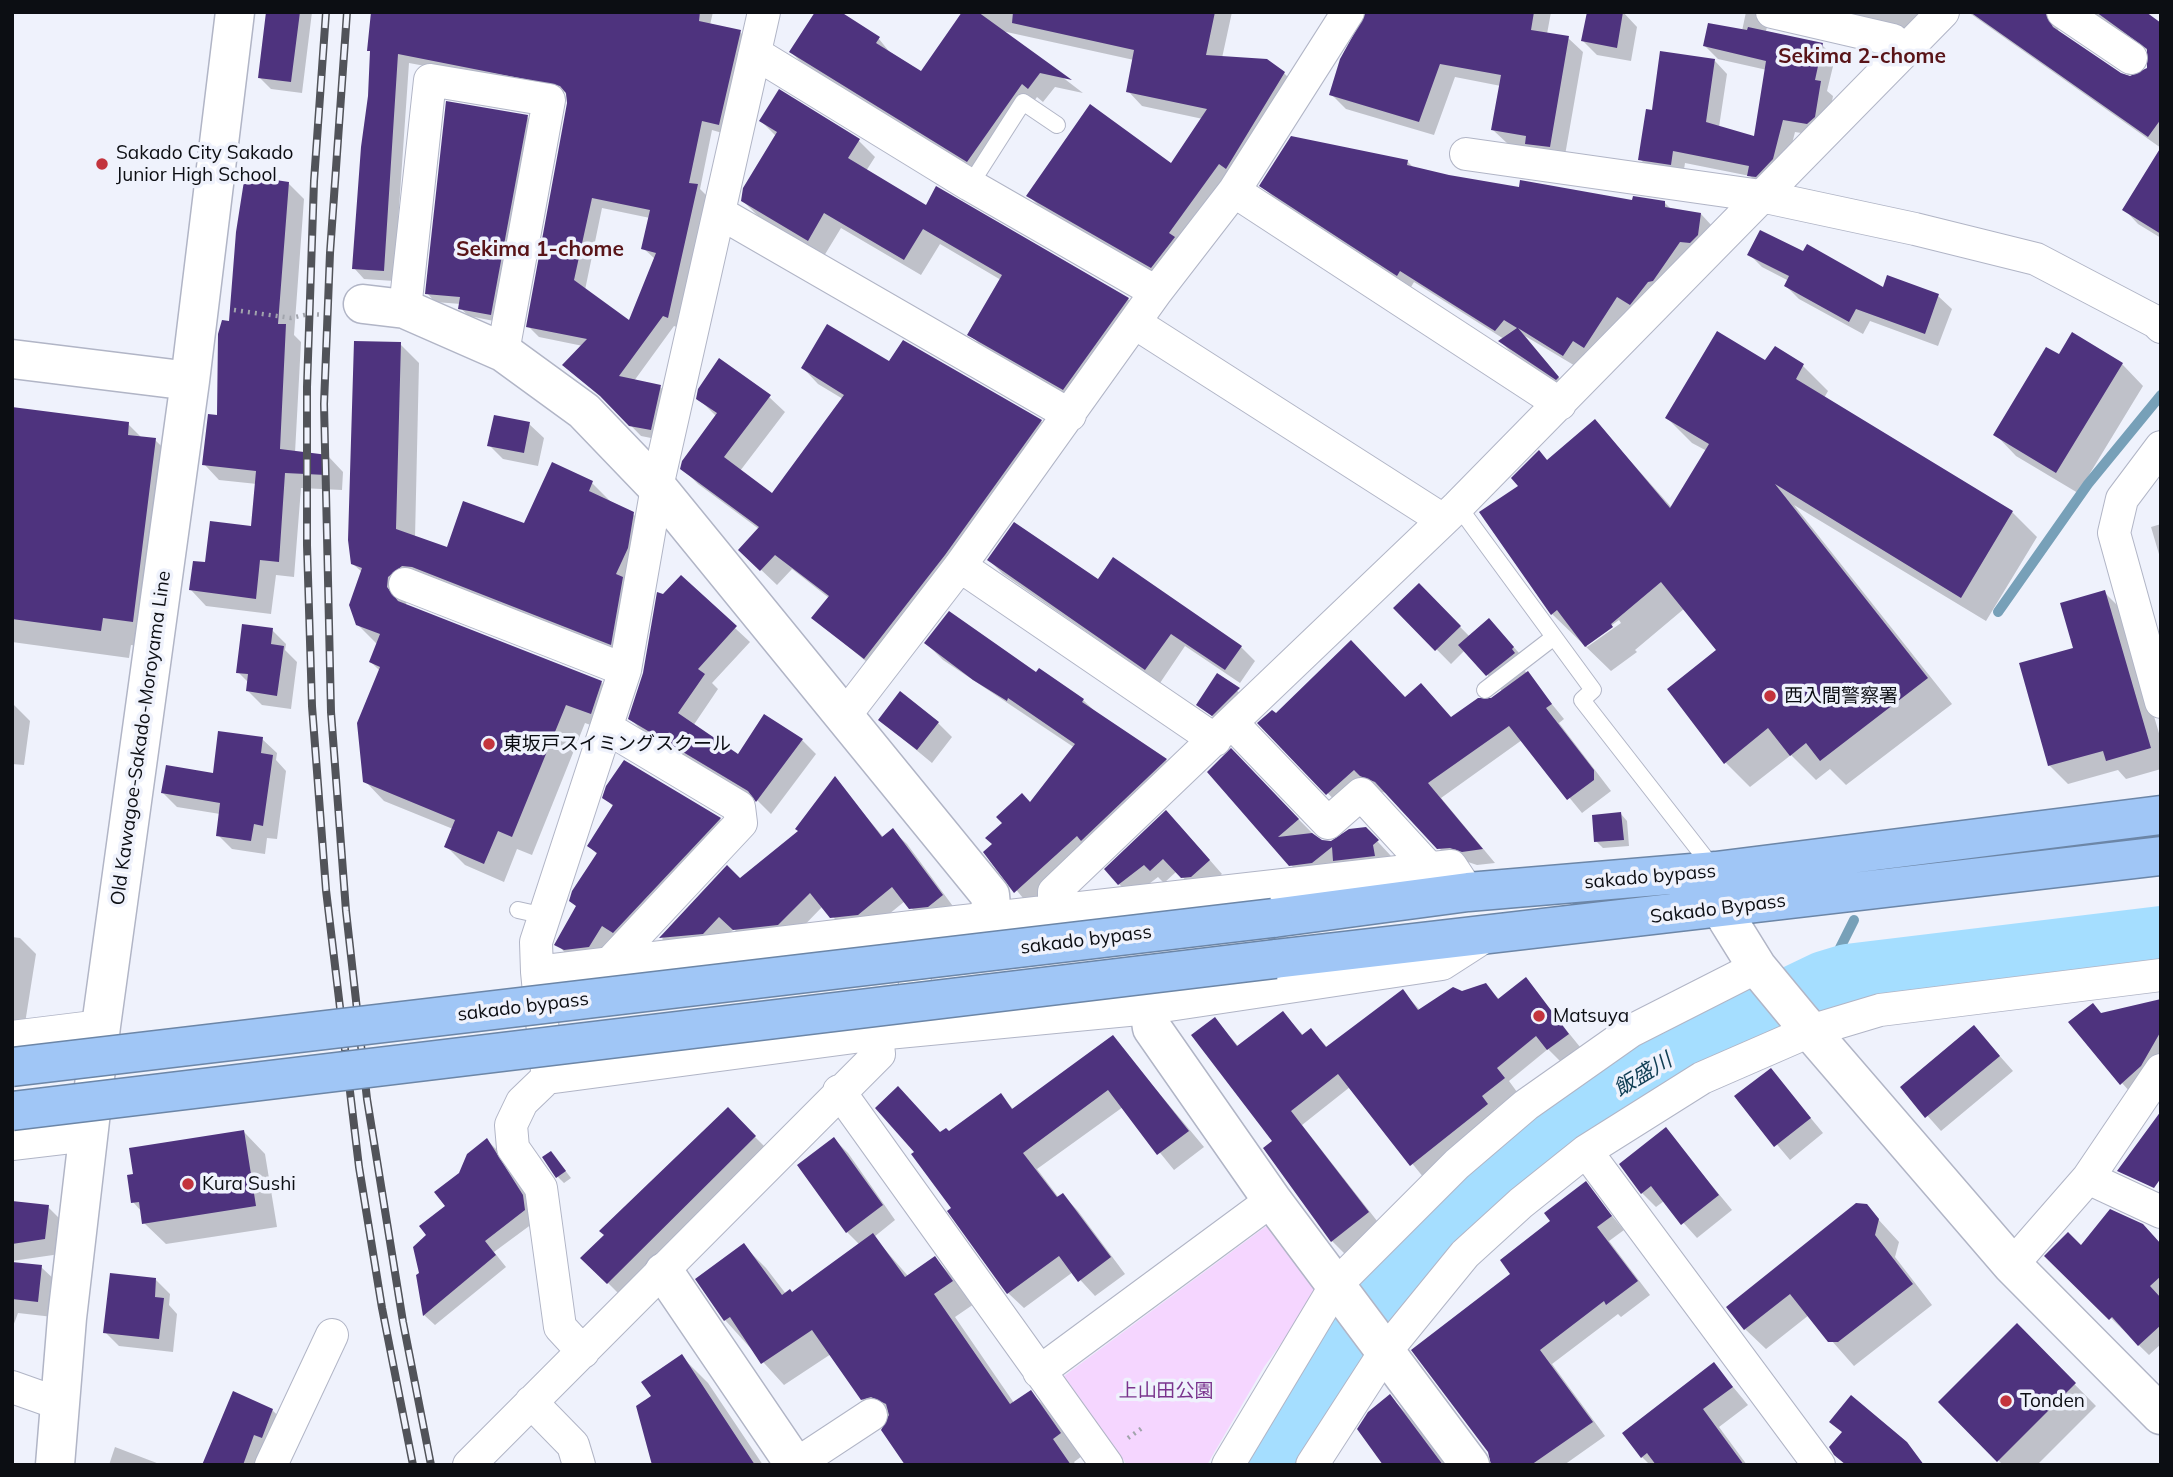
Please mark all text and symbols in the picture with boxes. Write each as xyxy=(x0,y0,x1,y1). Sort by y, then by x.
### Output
district label: Sekima 2-chome xyxy=(1778,44,1946,70)
place label: Sakado City Sakado Junior High School xyxy=(116,142,293,186)
marker: Sakado City Sakado Junior High School xyxy=(94,156,110,172)
district label: Sekima 1-chome xyxy=(456,237,624,263)
street label: Old Kawagoe-Sakado-Moroyama Line xyxy=(106,569,176,907)
place label: 西入間警察署 xyxy=(1784,685,1898,707)
marker: 西入間警察署 xyxy=(1762,688,1778,704)
place label: 東坂戸スイミングスクール xyxy=(503,733,731,755)
marker: 東坂戸スイミングスクール xyxy=(481,736,497,752)
street label: sakado bypass xyxy=(1583,860,1717,894)
street label: Sakado Bypass xyxy=(1649,889,1787,929)
street label: sakado bypass xyxy=(1019,921,1153,959)
street label: sakado bypass xyxy=(456,988,590,1026)
place label: Matsuya xyxy=(1553,1005,1629,1027)
marker: Matsuya xyxy=(1531,1008,1547,1024)
water label: 飯盛川 xyxy=(1610,1048,1676,1102)
place label: Kura Sushi xyxy=(202,1173,296,1195)
marker: Kura Sushi xyxy=(180,1176,196,1192)
park label: 上山田公園 xyxy=(1119,1380,1213,1402)
place label: Tonden xyxy=(2020,1390,2085,1412)
marker: Tonden xyxy=(1998,1393,2014,1409)

